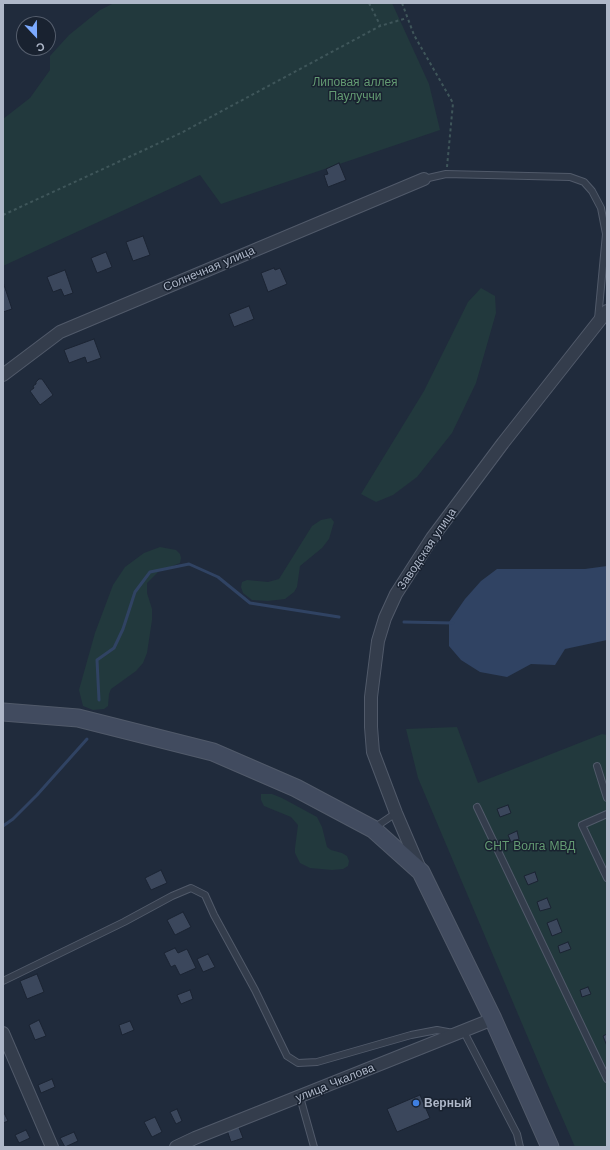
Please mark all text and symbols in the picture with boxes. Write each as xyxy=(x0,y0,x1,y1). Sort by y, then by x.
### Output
north arrow xyxy=(16,16,56,56)
text: С xyxy=(34,39,46,54)
park label: Липовая аллея Паулуччи xyxy=(312,75,398,103)
street label: Солнечная улица xyxy=(161,243,257,295)
street label: Заводская улица xyxy=(394,505,460,593)
park label: СНТ Волга МВД xyxy=(485,839,575,853)
street label: улица Чкалова xyxy=(293,1061,377,1105)
place label: Верный xyxy=(424,1096,472,1110)
marker: Верный xyxy=(411,1098,421,1108)

